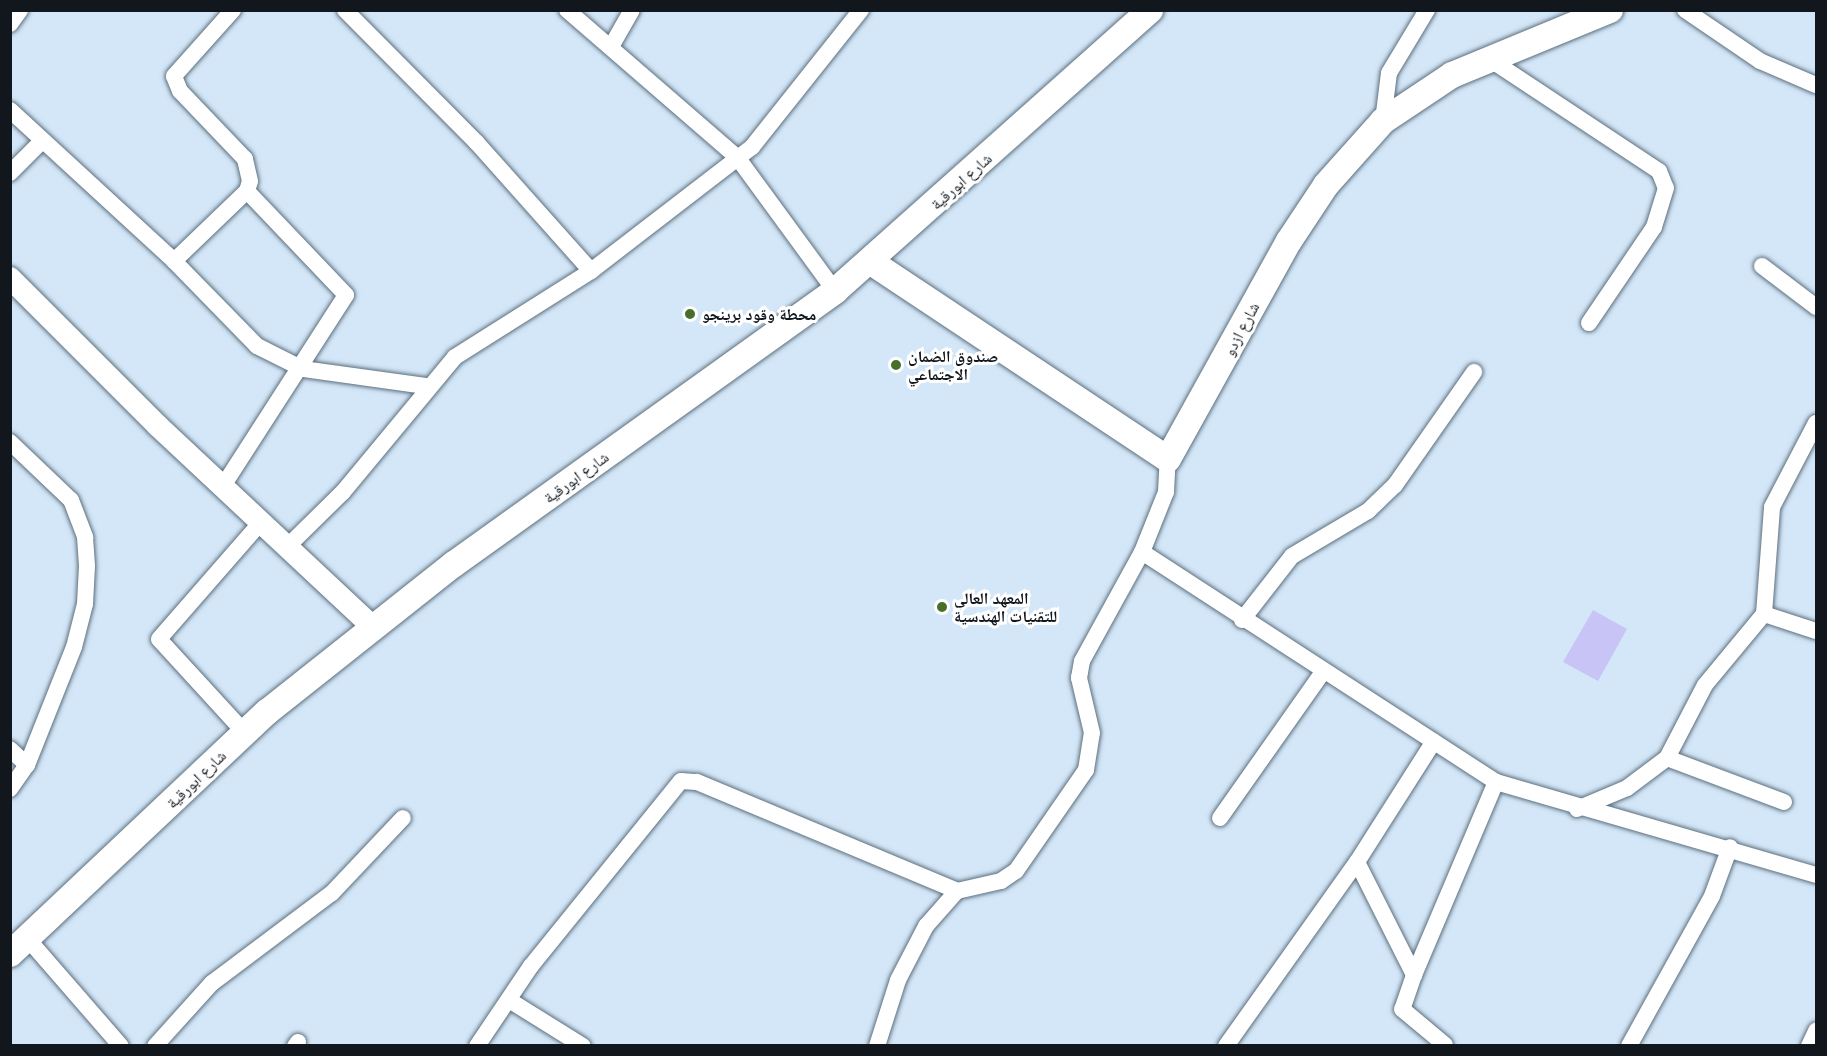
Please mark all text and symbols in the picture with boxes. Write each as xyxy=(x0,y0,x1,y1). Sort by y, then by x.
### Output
street label: شارع ابورقية xyxy=(926,148,996,214)
street label: شارع ازدو xyxy=(1219,299,1263,359)
place label: محطة وقود برينجو xyxy=(702,304,816,324)
marker: محطة وقود برينجو xyxy=(683,307,697,321)
place label: صندوق الضمان الاجتماعي xyxy=(908,346,998,384)
marker: صندوق الضمان الاجتماعي xyxy=(889,358,903,372)
street label: شارع ابورقية xyxy=(540,447,612,507)
place label: المعهد العالي للتقنيات الهندسية xyxy=(954,588,1057,626)
marker: المعهد العالي للتقنيات الهندسية xyxy=(935,600,949,614)
street label: شارع ابورقية xyxy=(162,746,230,812)

